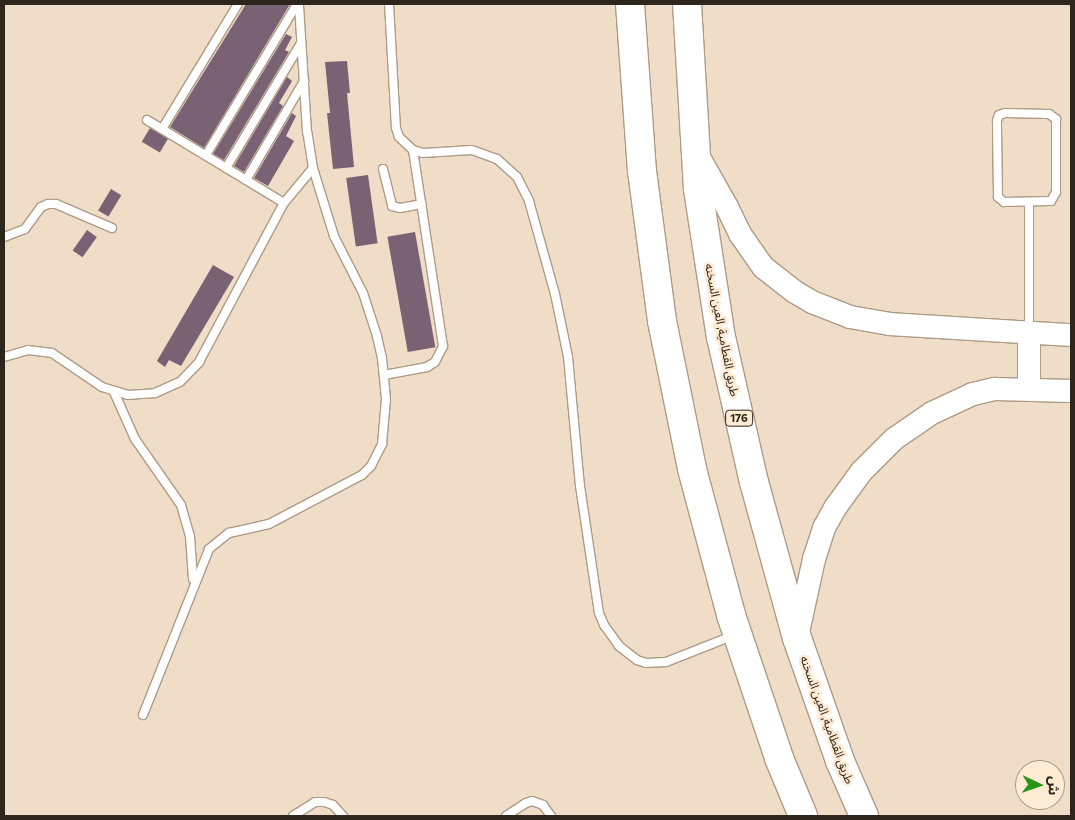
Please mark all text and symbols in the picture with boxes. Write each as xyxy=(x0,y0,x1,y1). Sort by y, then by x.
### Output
street label: طريق القطامية, العين السخنه xyxy=(702,262,742,398)
road number: 176 xyxy=(724,409,754,426)
street label: طريق القطامية, العين السخنه xyxy=(797,654,857,786)
north arrow xyxy=(1015,760,1065,810)
text: ش xyxy=(1045,776,1063,796)

